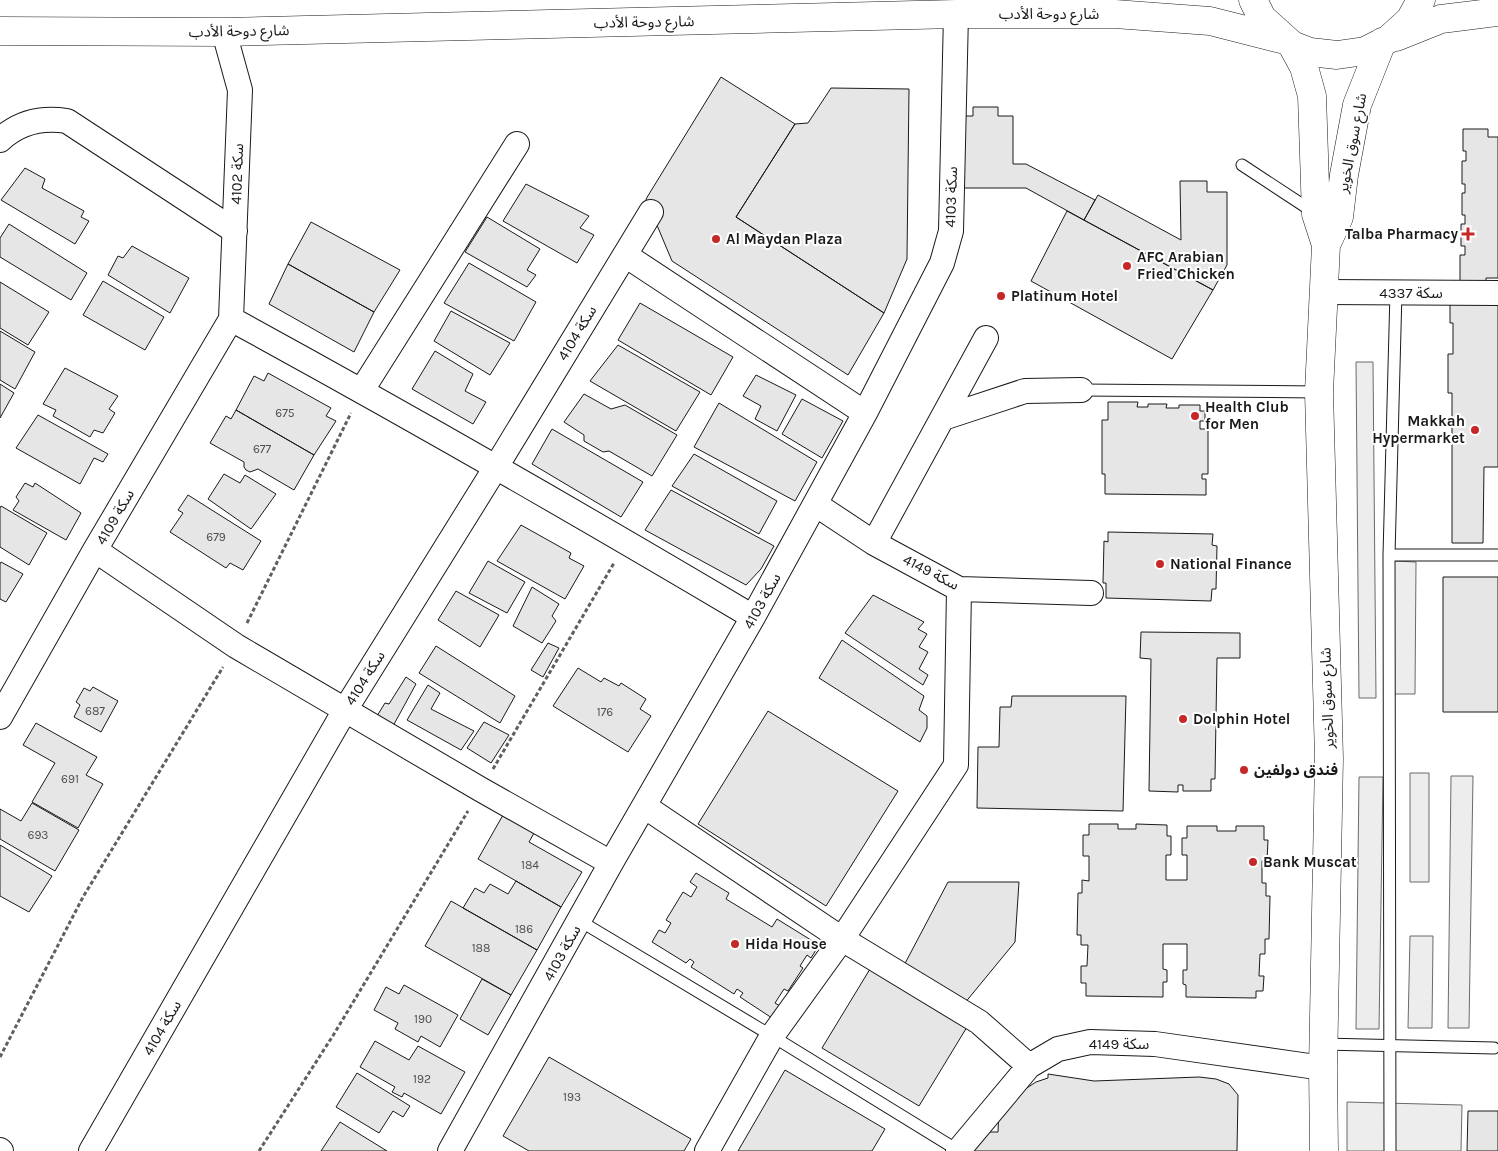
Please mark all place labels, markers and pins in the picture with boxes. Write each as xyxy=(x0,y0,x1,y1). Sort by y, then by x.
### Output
place label: Talba Pharmacy xyxy=(1345,225,1458,243)
marker: Talba Pharmacy xyxy=(1462,228,1474,240)
place label: Al Maydan Plaza xyxy=(726,230,843,248)
marker: Al Maydan Plaza xyxy=(710,233,722,245)
place label: AFC Arabian Fried Chicken xyxy=(1137,248,1235,283)
marker: AFC Arabian Fried Chicken xyxy=(1121,260,1133,272)
place label: Platinum Hotel xyxy=(1011,287,1118,305)
marker: Platinum Hotel xyxy=(995,290,1007,302)
place label: Health Club for Men xyxy=(1205,398,1289,433)
marker: Health Club for Men xyxy=(1189,410,1201,422)
place label: Makkah Hypermarket xyxy=(1372,412,1465,447)
marker: Makkah Hypermarket xyxy=(1469,424,1481,436)
place label: National Finance xyxy=(1170,555,1292,573)
marker: National Finance xyxy=(1154,558,1166,570)
place label: Dolphin Hotel xyxy=(1193,710,1290,728)
marker: Dolphin Hotel xyxy=(1177,713,1189,725)
place label: فندق دولفين xyxy=(1254,761,1338,779)
marker: فندق دولفين xyxy=(1238,764,1250,776)
place label: Bank Muscat xyxy=(1263,853,1357,871)
marker: Bank Muscat xyxy=(1247,856,1259,868)
place label: Hida House xyxy=(745,935,827,953)
marker: Hida House xyxy=(729,938,741,950)

